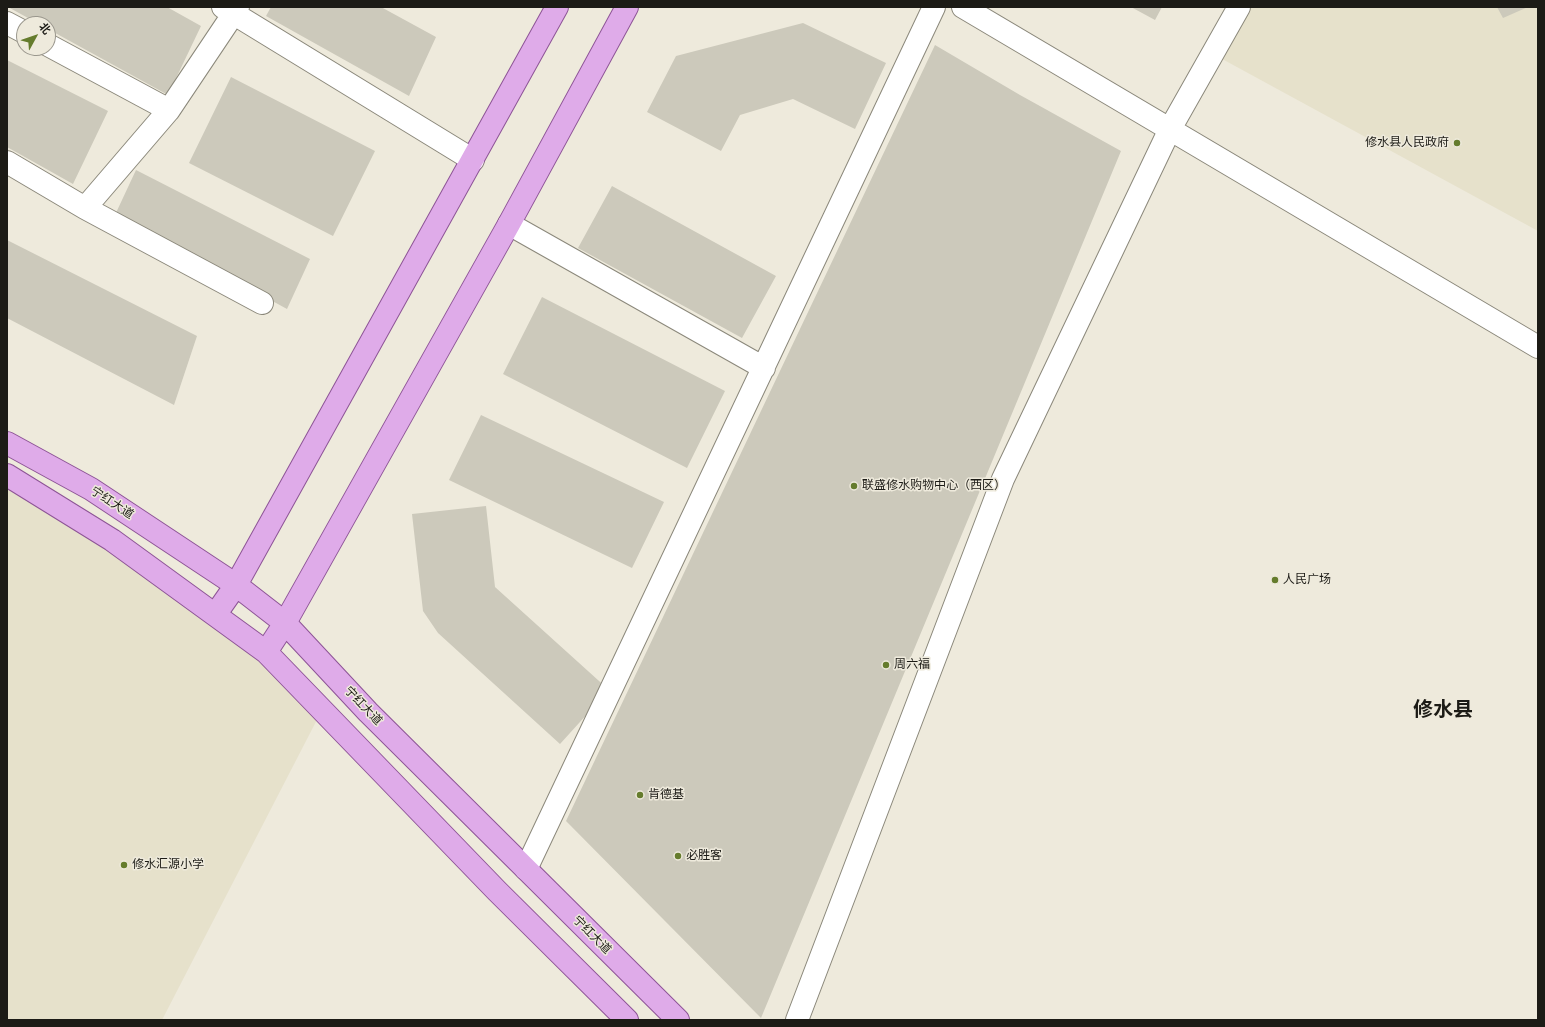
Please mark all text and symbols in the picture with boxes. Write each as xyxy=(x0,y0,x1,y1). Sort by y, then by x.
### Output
north arrow xyxy=(16,16,56,56)
text: 北 xyxy=(36,20,53,37)
place label: 修水县人民政府 xyxy=(1365,136,1449,150)
marker: 修水县人民政府 xyxy=(1452,138,1462,148)
place label: 联盛修水购物中心（西区） xyxy=(862,479,1006,493)
marker: 联盛修水购物中心（西区） xyxy=(849,481,859,491)
street label: 宁红大道 xyxy=(88,484,136,522)
place label: 人民广场 xyxy=(1283,573,1331,587)
marker: 人民广场 xyxy=(1270,575,1280,585)
place label: 周六福 xyxy=(894,658,930,672)
marker: 周六福 xyxy=(881,660,891,670)
street label: 宁红大道 xyxy=(341,684,385,728)
district label: 修水县 xyxy=(1413,698,1473,722)
place label: 肯德基 xyxy=(648,788,684,802)
marker: 肯德基 xyxy=(635,790,645,800)
place label: 必胜客 xyxy=(686,849,722,863)
marker: 必胜客 xyxy=(673,851,683,861)
place label: 修水汇源小学 xyxy=(132,858,204,872)
marker: 修水汇源小学 xyxy=(119,860,129,870)
street label: 宁红大道 xyxy=(570,913,614,957)

